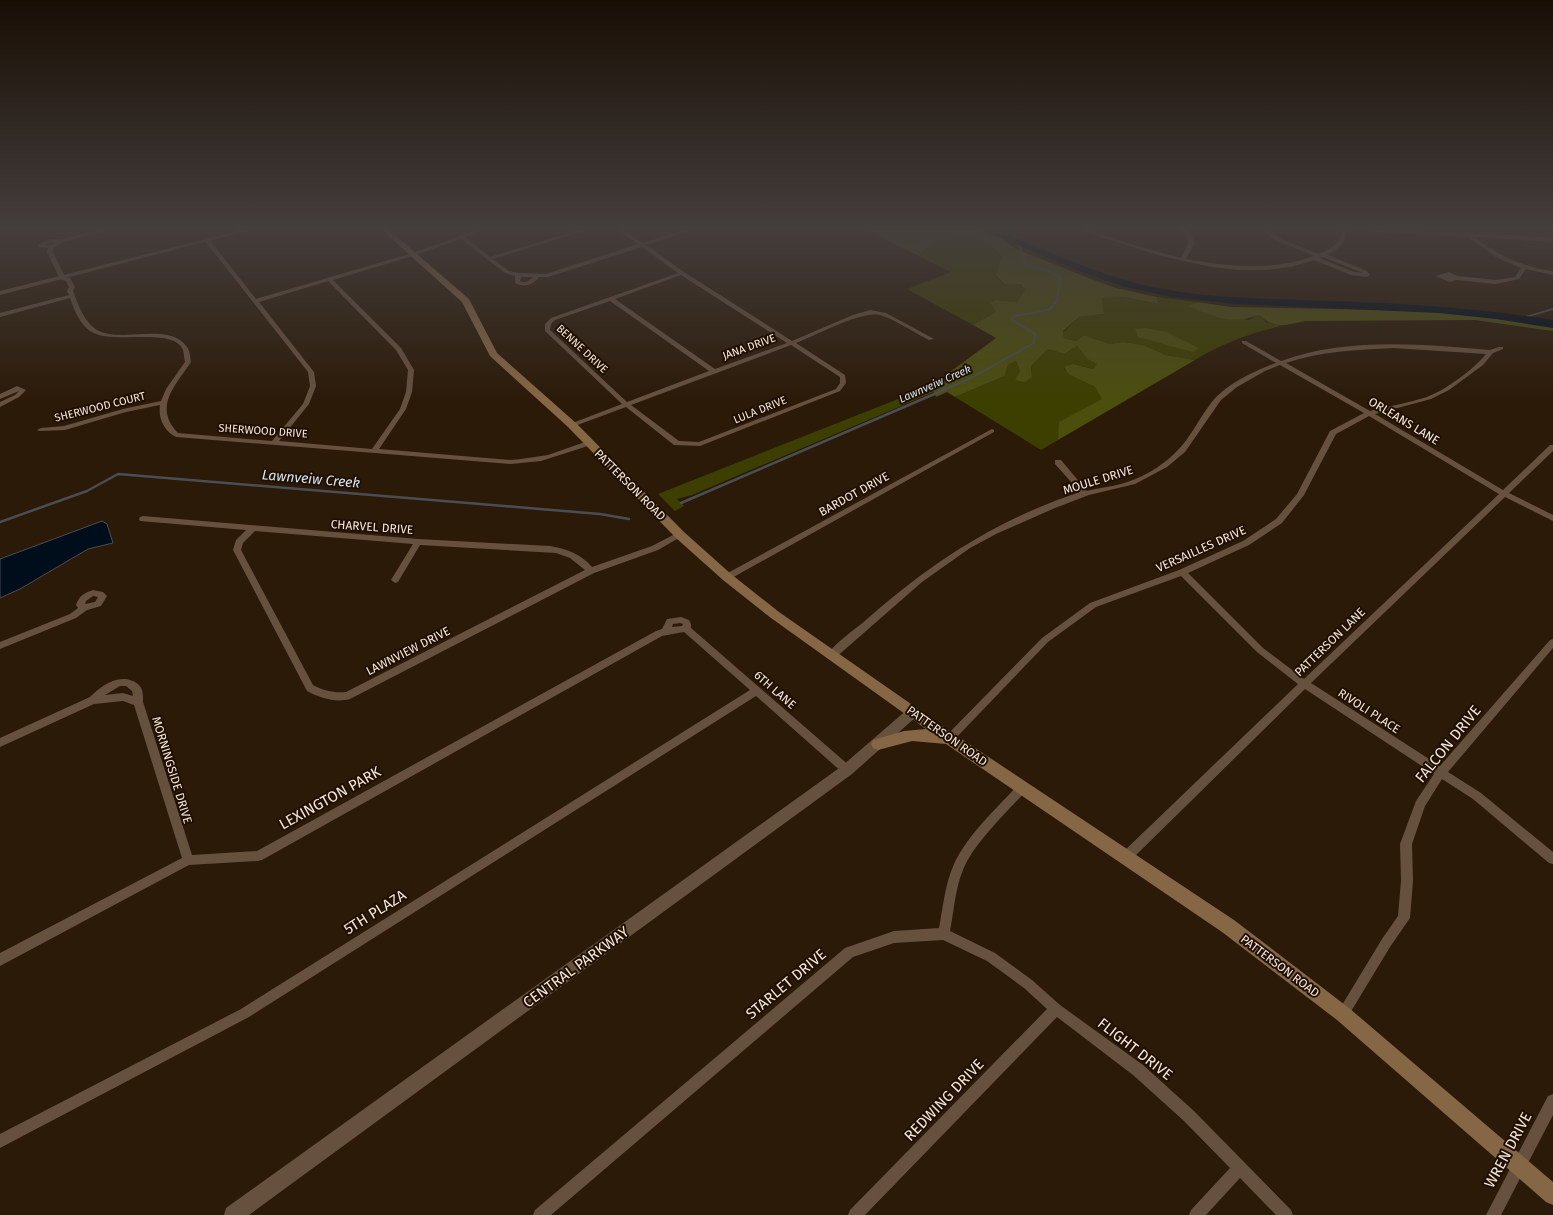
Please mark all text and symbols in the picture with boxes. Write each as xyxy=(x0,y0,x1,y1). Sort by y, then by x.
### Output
street label: BENNE DRIVE xyxy=(554,322,610,376)
street label: JANA DRIVE xyxy=(721,331,777,363)
water label: Lawnveiw Creek xyxy=(897,362,973,406)
street label: SHERWOOD COURT xyxy=(53,389,147,425)
street label: LULA DRIVE xyxy=(732,393,789,427)
street label: ORLEANS LANE xyxy=(1366,394,1442,448)
street label: SHERWOOD DRIVE xyxy=(218,421,308,441)
street label: PATTERSON ROAD xyxy=(592,447,669,524)
street label: MOULE DRIVE xyxy=(1061,463,1135,497)
water label: Lawnveiw Creek xyxy=(261,466,361,492)
street label: BARDOT DRIVE xyxy=(816,469,892,519)
street label: CHARVEL DRIVE xyxy=(330,517,414,537)
street label: VERSAILLES DRIVE xyxy=(1154,523,1248,575)
street label: PATTERSON LANE xyxy=(1292,605,1368,679)
street label: LAWNVIEW DRIVE xyxy=(364,624,452,678)
street label: 6TH LANE xyxy=(751,668,799,712)
street label: RIVOLI PLACE xyxy=(1335,686,1403,736)
street label: FALCON DRIVE xyxy=(1411,702,1485,786)
street label: PATTERSON ROAD xyxy=(904,703,990,769)
street label: MORNINGSIDE DRIVE xyxy=(149,715,195,825)
street label: LEXINGTON PARK xyxy=(276,763,384,833)
street label: 5TH PLAZA xyxy=(341,886,410,938)
street label: CENTRAL PARKWAY xyxy=(520,922,633,1011)
street label: PATTERSON ROAD xyxy=(1238,932,1322,1000)
street label: STARLET DRIVE xyxy=(742,945,830,1023)
street label: FLIGHT DRIVE xyxy=(1094,1014,1176,1084)
street label: REDWING DRIVE xyxy=(900,1055,988,1145)
street label: WREN DRIVE xyxy=(1481,1109,1535,1191)

